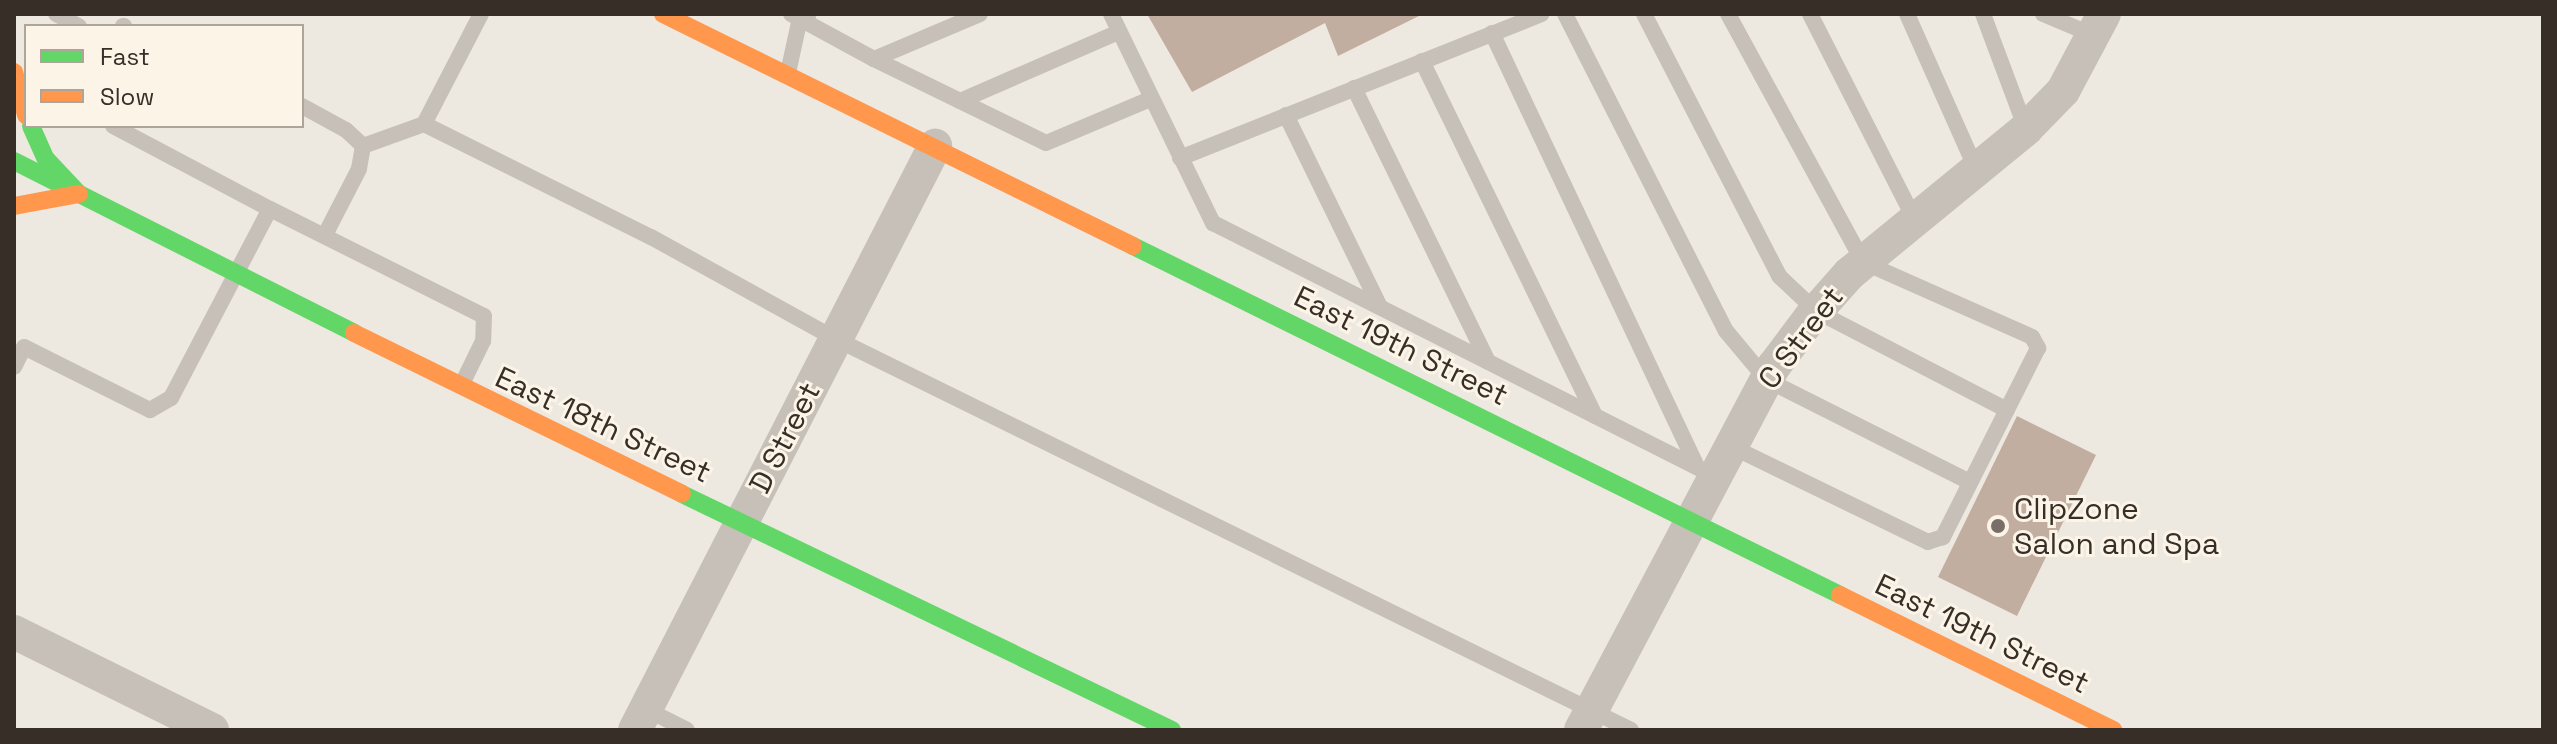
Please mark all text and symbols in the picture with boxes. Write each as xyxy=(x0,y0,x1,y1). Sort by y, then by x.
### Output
legend xyxy=(24,24,304,128)
text: Fast xyxy=(100,41,150,72)
text: Slow xyxy=(100,81,154,112)
street label: East 19th Street xyxy=(1288,279,1514,413)
street label: C Street xyxy=(1751,280,1851,396)
street label: East 18th Street xyxy=(489,359,717,491)
street label: D Street xyxy=(742,377,828,499)
place label: ClipZone Salon and Spa xyxy=(2014,491,2219,562)
marker: ClipZone Salon and Spa xyxy=(1989,517,2007,535)
street label: East 19th Street xyxy=(1869,567,2095,701)

